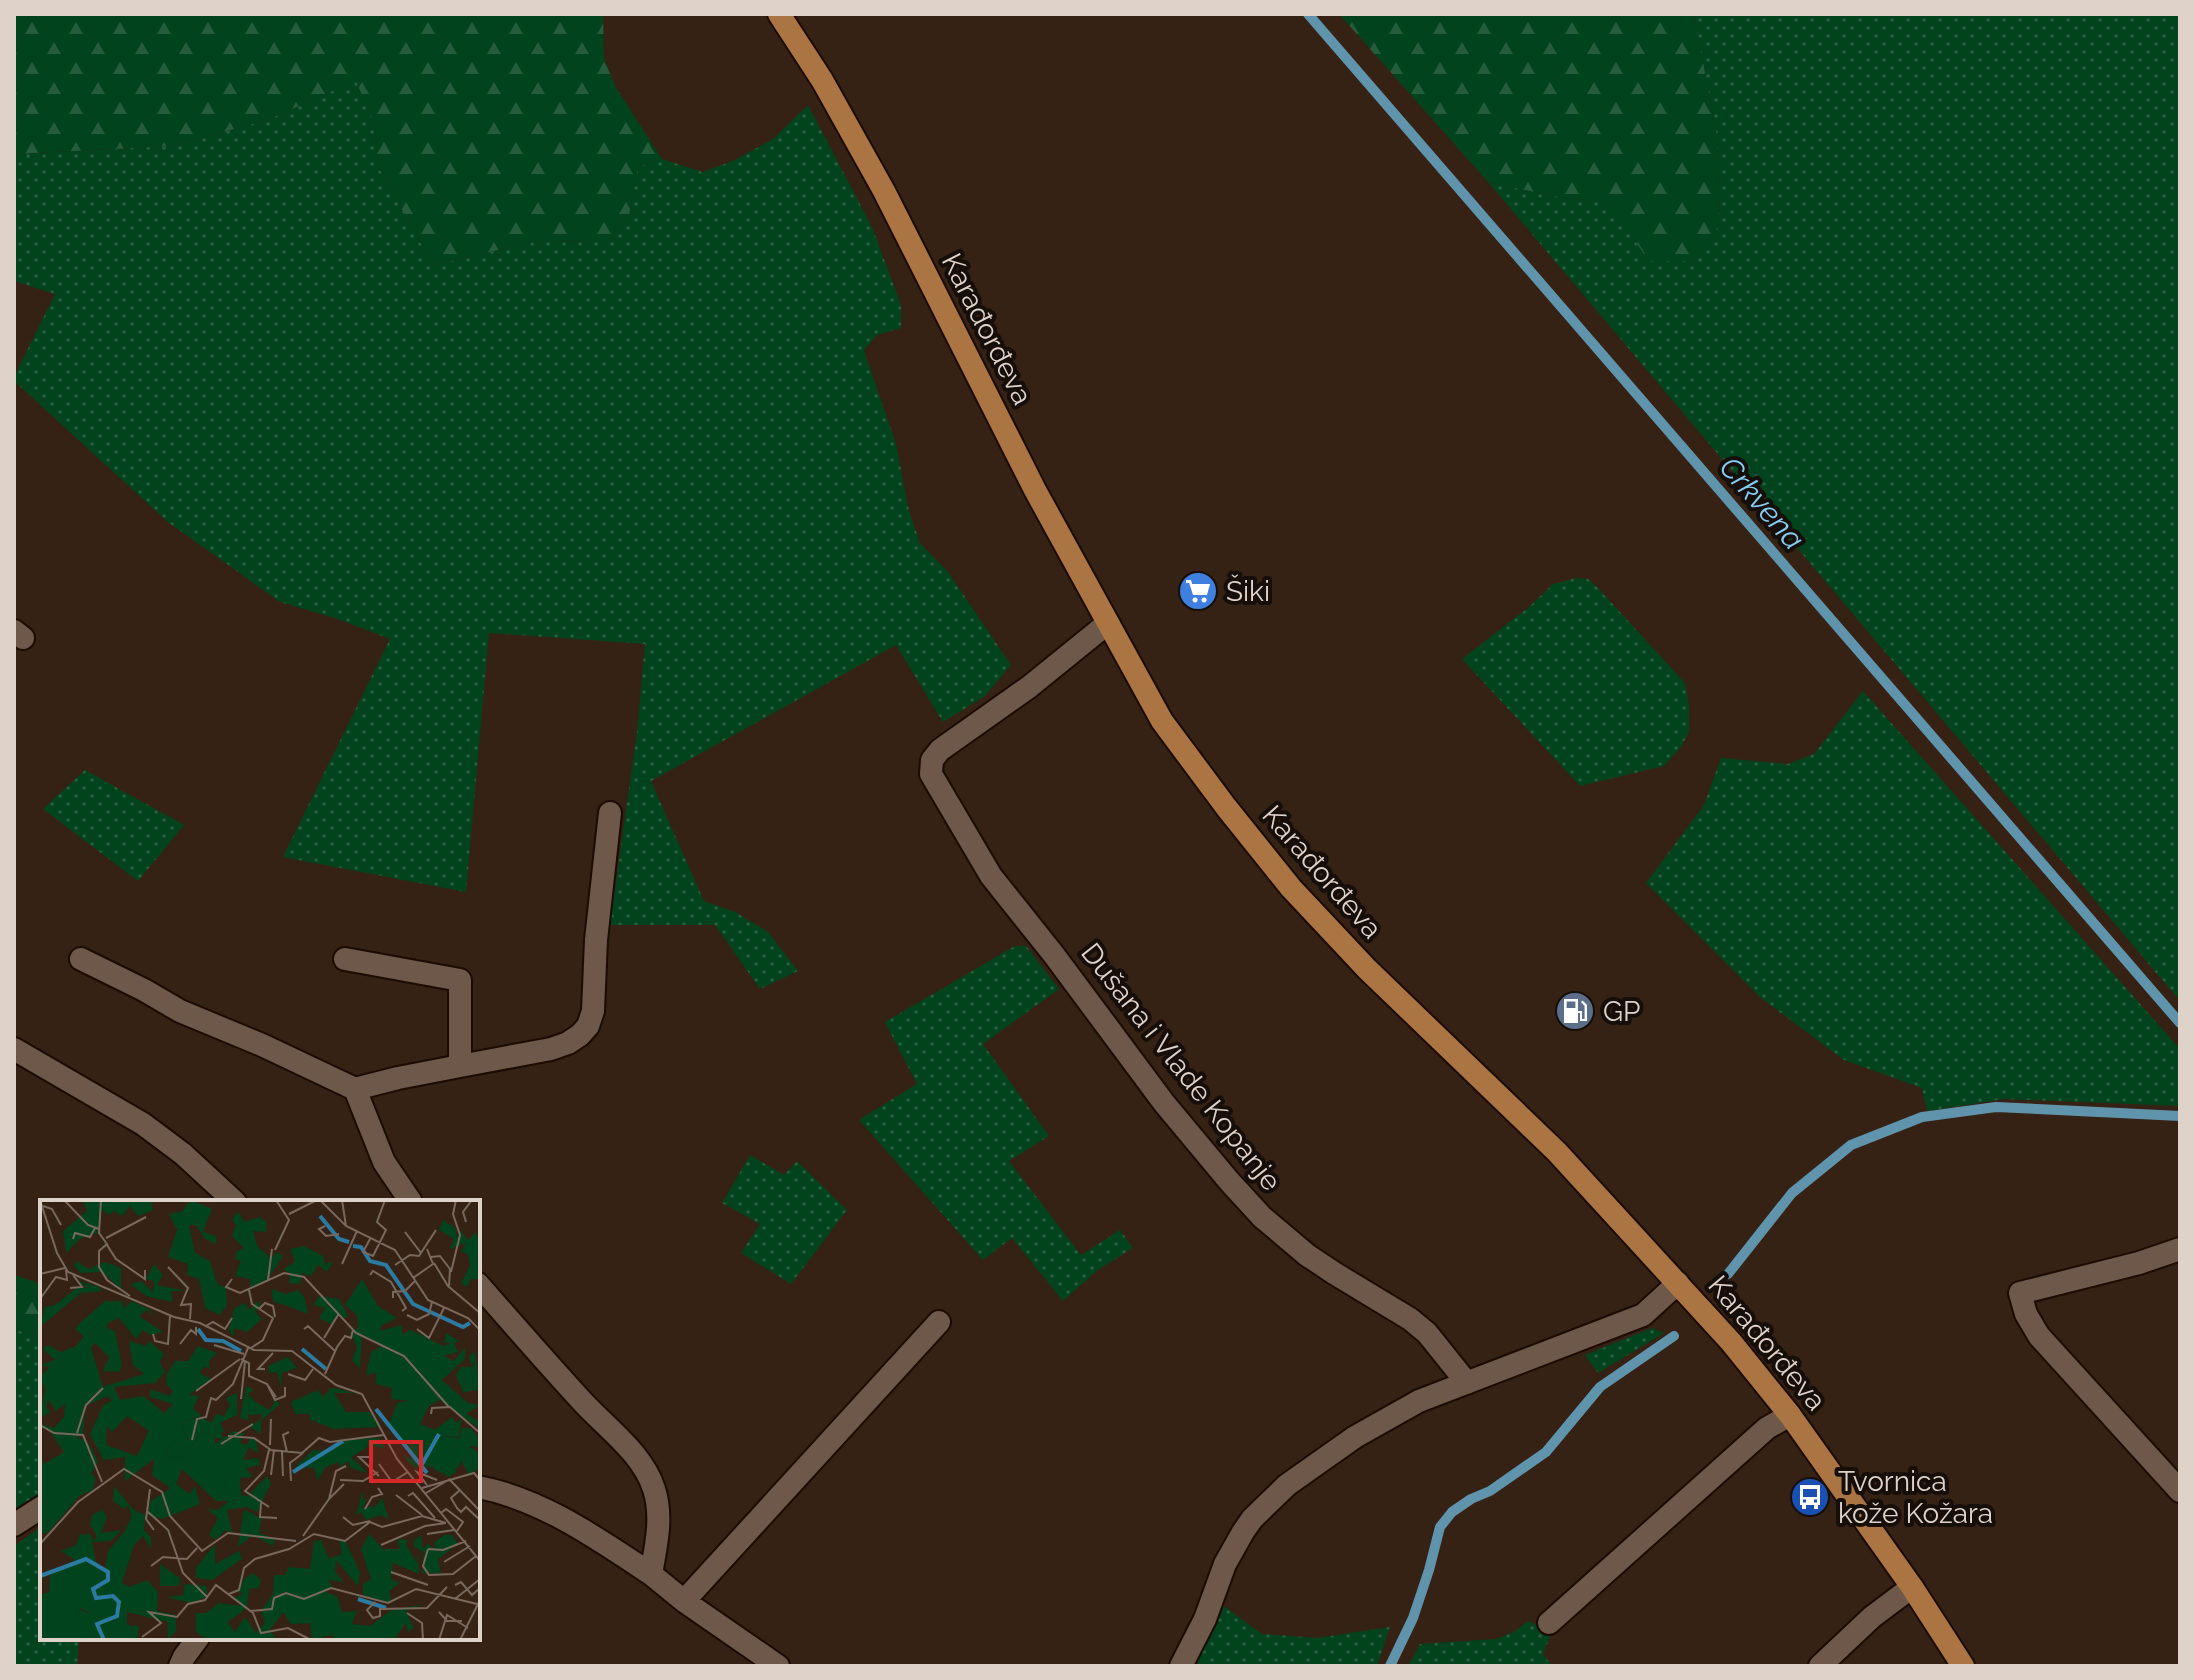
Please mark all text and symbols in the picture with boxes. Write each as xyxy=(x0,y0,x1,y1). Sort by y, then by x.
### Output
street label: Karađorđeva xyxy=(935,248,1039,410)
water label: Crkvena xyxy=(1712,450,1812,556)
supermarket icon: Šiki xyxy=(1177,570,1219,612)
place label: Šiki xyxy=(1226,574,1270,608)
street label: Karađorđeva xyxy=(1255,799,1389,945)
street label: Dušana i Vlade Kopanje xyxy=(1074,937,1288,1197)
fuel station icon: GP xyxy=(1554,990,1596,1032)
place label: GP xyxy=(1603,995,1640,1028)
inset map xyxy=(40,1200,480,1640)
street label: Karađorđeva xyxy=(1701,1269,1833,1417)
place label: Tvornica kože Kožara xyxy=(1838,1465,1993,1530)
bus stop icon: Tvornica kože Kožara xyxy=(1789,1476,1831,1518)

